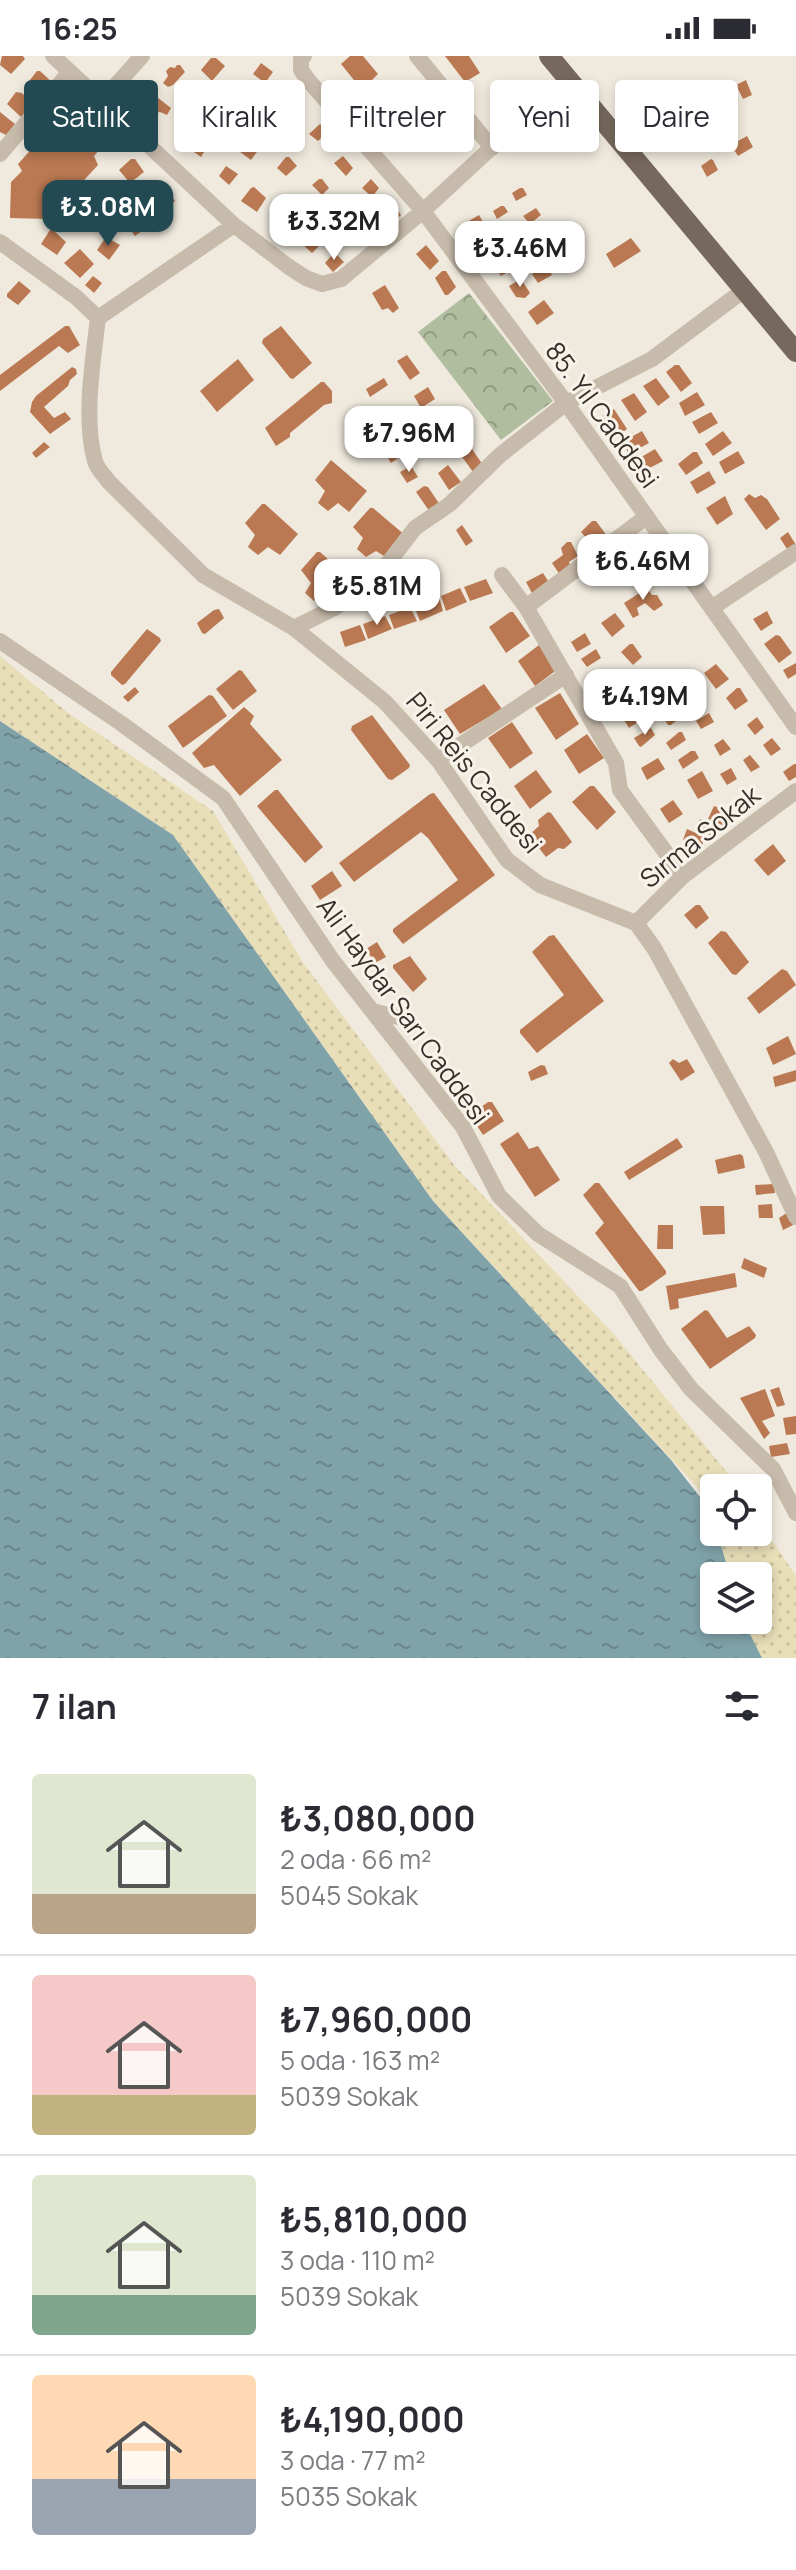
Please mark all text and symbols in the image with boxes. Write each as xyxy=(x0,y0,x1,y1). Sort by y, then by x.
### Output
text: 16:25 xyxy=(40,8,118,49)
chip: Satılık xyxy=(24,80,158,152)
chip: Kiralık xyxy=(174,80,305,152)
chip: Filtreler xyxy=(321,80,474,152)
chip: Yeni xyxy=(490,80,599,152)
chip: Daire xyxy=(615,80,738,152)
pin: ₺3.08M xyxy=(43,180,173,248)
text: ₺3.08M xyxy=(60,188,156,224)
pin: ₺3.32M xyxy=(269,194,399,262)
text: ₺3.32M xyxy=(287,202,381,238)
pin: ₺3.46M xyxy=(455,221,585,289)
text: ₺3.46M xyxy=(473,229,567,265)
street label: 85. Yıl Caddesi xyxy=(538,334,668,495)
pin: ₺7.96M xyxy=(344,406,474,474)
text: ₺7.96M xyxy=(362,414,456,450)
pin: ₺6.46M xyxy=(578,534,708,602)
text: ₺6.46M xyxy=(595,542,691,578)
pin: ₺5.81M xyxy=(312,559,442,627)
text: ₺5.81M xyxy=(332,567,422,603)
pin: ₺4.19M xyxy=(580,669,710,737)
text: ₺4.19M xyxy=(601,677,689,713)
street label: Piri Reis Caddesi xyxy=(399,684,551,861)
street label: Sırma Sokak xyxy=(632,776,768,896)
street label: Ali Haydar Sarı Caddesi xyxy=(309,889,499,1131)
map controls xyxy=(700,1474,772,1634)
button: locate xyxy=(700,1474,772,1546)
button: layers xyxy=(700,1562,772,1634)
text: 7 ilan xyxy=(32,1683,117,1729)
icon: filters xyxy=(720,1684,764,1728)
text: ₺3,080,000 xyxy=(280,1795,476,1841)
icon: home xyxy=(96,1806,192,1902)
text: 2 oda · 66 m² xyxy=(280,1841,431,1877)
text: 5045 Sokak xyxy=(280,1877,418,1913)
text: ₺7,960,000 xyxy=(280,1996,472,2042)
icon: home xyxy=(96,2007,192,2103)
text: 5 oda · 163 m² xyxy=(280,2042,440,2078)
text: 5039 Sokak xyxy=(280,2078,418,2114)
text: ₺5,810,000 xyxy=(280,2196,468,2242)
icon: home xyxy=(96,2207,192,2303)
text: 3 oda · 110 m² xyxy=(280,2242,435,2278)
text: 5039 Sokak xyxy=(280,2278,418,2314)
text: ₺4,190,000 xyxy=(280,2396,465,2442)
icon: home xyxy=(96,2407,192,2503)
text: 3 oda · 77 m² xyxy=(280,2442,426,2478)
text: 5035 Sokak xyxy=(280,2478,417,2514)

